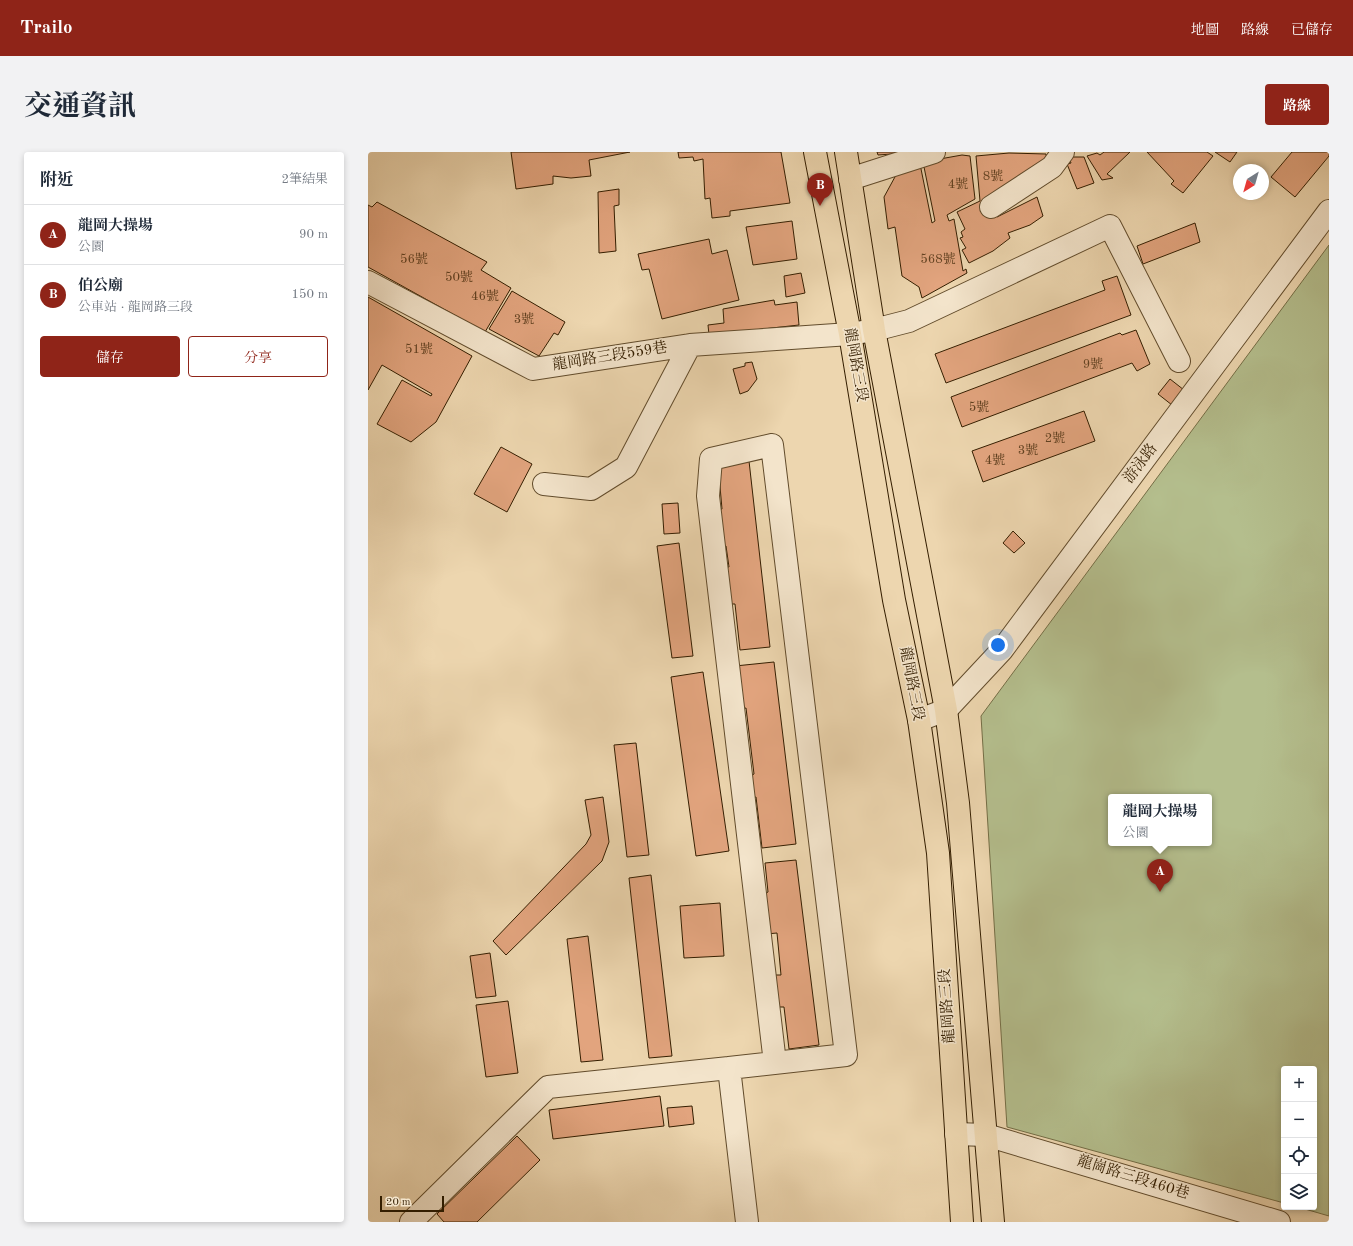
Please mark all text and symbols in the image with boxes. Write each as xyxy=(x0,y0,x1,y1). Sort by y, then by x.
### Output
text: Trailo xyxy=(20,19,73,38)
text: 地圖 xyxy=(1191,23,1219,37)
text: 路線 xyxy=(1241,23,1269,37)
text: 已儲存 xyxy=(1291,23,1333,37)
button: 路線 xyxy=(1265,84,1329,125)
text: 交通資訊 xyxy=(24,94,136,122)
north arrow xyxy=(1233,164,1269,200)
house number: 8號 xyxy=(983,169,1003,183)
text: 附近 xyxy=(40,172,74,189)
text: 2筆結果 xyxy=(281,173,328,186)
pin: B xyxy=(807,173,833,206)
house number: 4號 xyxy=(948,177,968,191)
text: 龍岡大操場 xyxy=(78,219,153,234)
text: A xyxy=(48,228,58,241)
text: 90 m xyxy=(299,228,328,241)
text: 公園 xyxy=(78,241,104,254)
house number: 56號 xyxy=(400,252,428,266)
house number: 568號 xyxy=(920,252,956,266)
house number: 50號 xyxy=(445,270,473,284)
text: 伯公廟 xyxy=(78,279,123,294)
text: B xyxy=(48,288,58,301)
text: 150 m xyxy=(291,288,328,301)
house number: 46號 xyxy=(471,289,499,303)
text: 公車站 · 龍岡路三段 xyxy=(78,301,193,314)
house number: 3號 xyxy=(514,312,534,326)
street label: 龍岡路三段 xyxy=(841,326,871,403)
button: 儲存 xyxy=(40,336,180,377)
button: 分享 xyxy=(188,336,328,377)
street label: 龍岡路三段559巷 xyxy=(551,339,669,373)
house number: 51號 xyxy=(405,342,433,356)
house number: 9號 xyxy=(1083,357,1103,371)
house number: 5號 xyxy=(969,400,989,414)
house number: 2號 xyxy=(1045,431,1065,445)
street label: 游泳路 xyxy=(1119,440,1161,486)
house number: 3號 xyxy=(1018,443,1038,457)
house number: 4號 xyxy=(985,453,1005,467)
your location xyxy=(988,635,1008,655)
street label: 龍岡路三段 xyxy=(896,645,927,722)
popup xyxy=(1108,794,1212,846)
text: 龍岡大操場 xyxy=(1122,805,1198,820)
text: 公園 xyxy=(1122,827,1149,840)
pin: A xyxy=(1147,859,1173,892)
street label: 龍岡路三段 xyxy=(936,968,958,1044)
map controls xyxy=(1281,1066,1317,1210)
button: + xyxy=(1281,1066,1317,1102)
button: − xyxy=(1281,1102,1317,1138)
button: locate xyxy=(1281,1138,1317,1174)
street label: 龍崗路三段460巷 xyxy=(1075,1152,1191,1202)
button: layers xyxy=(1281,1174,1317,1210)
scale bar xyxy=(380,1194,444,1213)
text: 20 m xyxy=(386,1197,411,1208)

